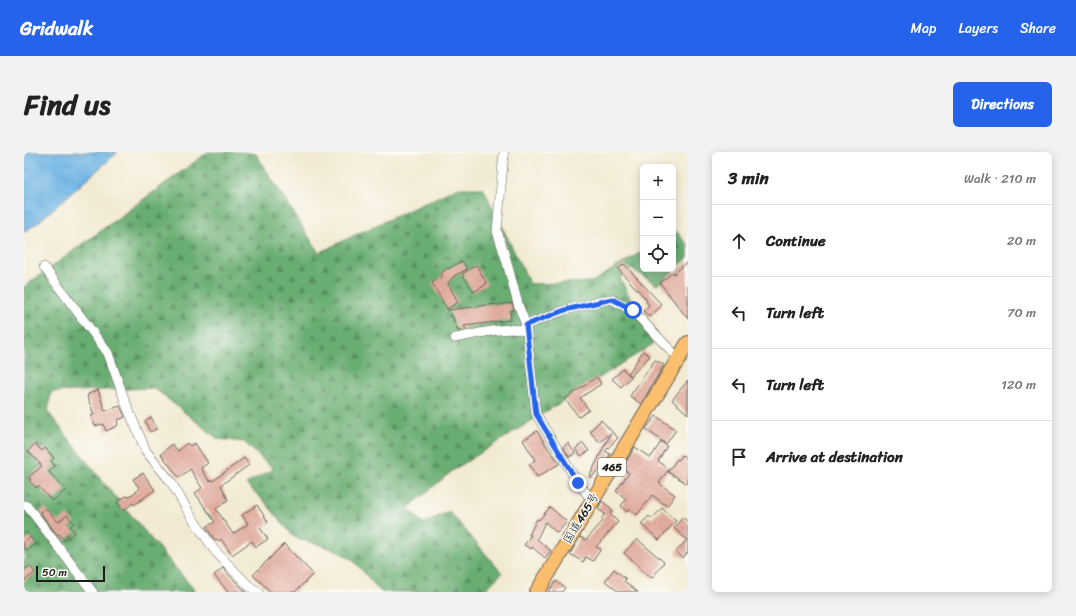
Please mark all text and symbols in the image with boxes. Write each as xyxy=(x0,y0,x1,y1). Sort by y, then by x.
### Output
text: Gridwalk xyxy=(20,12,93,45)
text: Map xyxy=(911,16,936,41)
text: Layers xyxy=(958,16,998,41)
text: Share xyxy=(1020,16,1056,41)
text: Find us xyxy=(24,80,111,129)
button: Directions xyxy=(953,82,1052,127)
text: 3 min xyxy=(728,163,769,193)
map controls xyxy=(640,164,676,272)
button: + xyxy=(640,164,676,200)
text: Walk · 210 m xyxy=(964,167,1036,190)
button: − xyxy=(640,200,676,236)
text: Continue xyxy=(766,228,826,254)
text: 20 m xyxy=(1007,229,1036,252)
icon: ahead xyxy=(728,230,750,252)
button: locate xyxy=(640,236,676,272)
text: Turn left xyxy=(766,300,824,326)
route start xyxy=(624,301,642,319)
text: 70 m xyxy=(1007,301,1036,324)
icon: left xyxy=(728,302,750,324)
text: Turn left xyxy=(766,372,824,398)
text: 120 m xyxy=(1001,373,1036,396)
icon: left xyxy=(728,374,750,396)
text: Arrive at destination xyxy=(766,444,903,470)
icon: arrive xyxy=(728,446,750,468)
road number: 465 xyxy=(598,458,626,476)
route end xyxy=(569,474,587,492)
street label: 国道465号 xyxy=(557,488,605,548)
text: 50 m xyxy=(42,563,67,582)
scale bar xyxy=(36,564,105,583)

